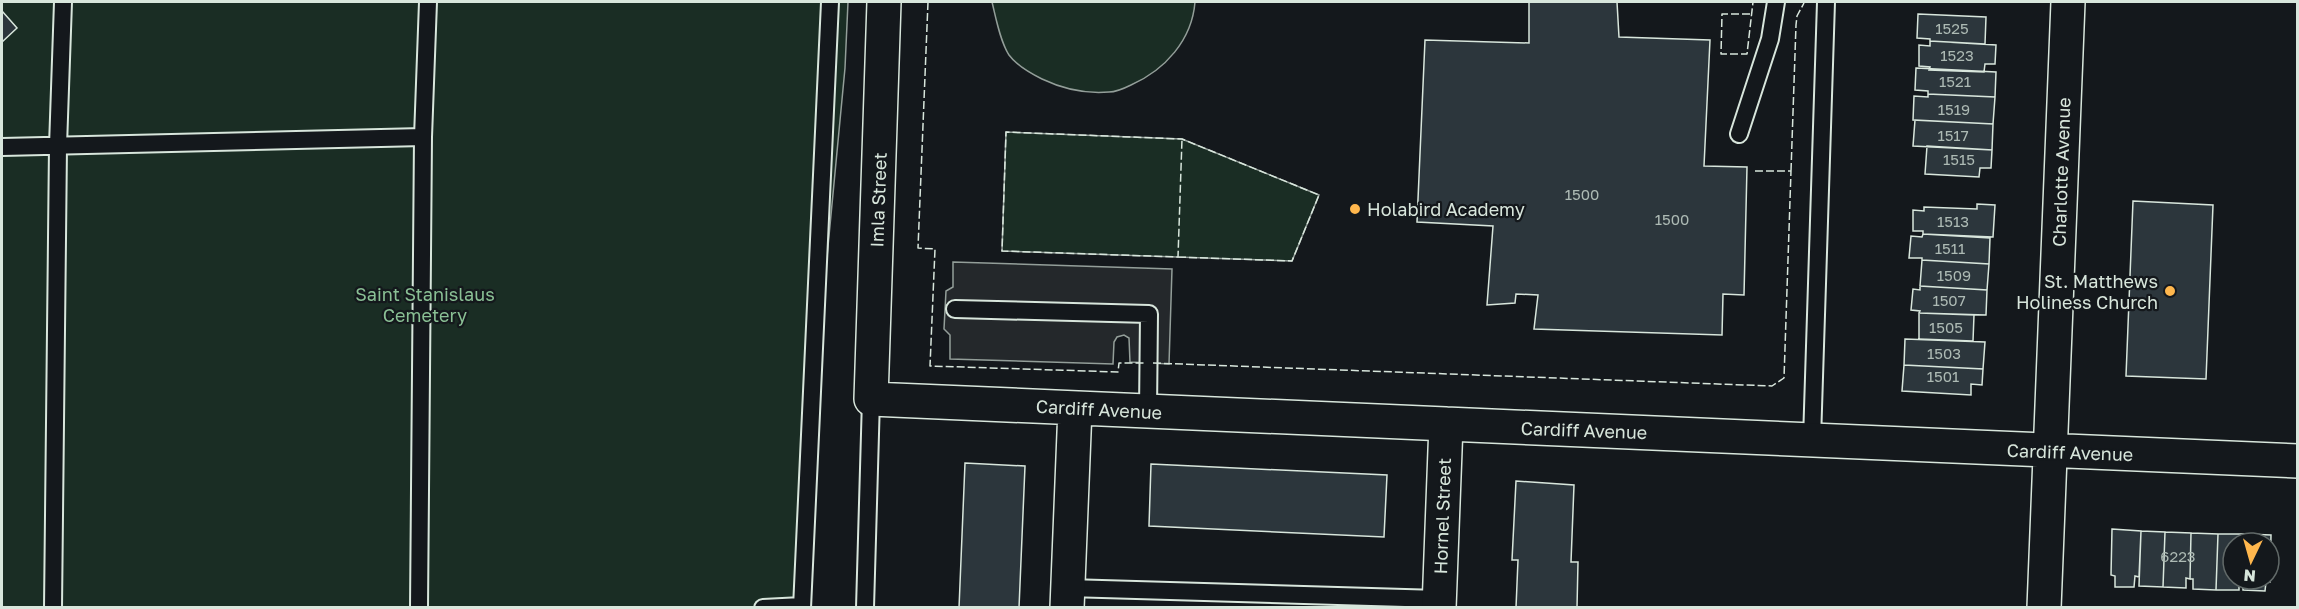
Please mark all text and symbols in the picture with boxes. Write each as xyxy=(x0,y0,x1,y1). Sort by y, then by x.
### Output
house number: 1525 xyxy=(1935,19,1969,37)
house number: 1523 xyxy=(1940,46,1974,64)
house number: 1521 xyxy=(1939,72,1971,90)
street label: Charlotte Avenue xyxy=(2047,97,2075,247)
house number: 1519 xyxy=(1938,100,1970,118)
house number: 1517 xyxy=(1937,126,1969,144)
house number: 1515 xyxy=(1943,150,1975,168)
street label: Imla Street xyxy=(865,152,891,248)
house number: 1500 xyxy=(1565,185,1599,203)
place label: Holabird Academy xyxy=(1367,198,1525,220)
marker: Holabird Academy xyxy=(1348,202,1362,216)
house number: 1500 xyxy=(1655,210,1689,228)
house number: 1513 xyxy=(1937,212,1969,230)
house number: 1511 xyxy=(1935,239,1965,257)
house number: 1509 xyxy=(1937,266,1971,284)
place label: St. Matthews Holiness Church xyxy=(2016,270,2158,313)
park label: Saint Stanislaus Cemetery xyxy=(355,283,495,326)
marker: St. Matthews Holiness Church xyxy=(2163,284,2177,298)
house number: 1507 xyxy=(1932,291,1966,309)
house number: 1505 xyxy=(1929,318,1963,336)
house number: 1503 xyxy=(1927,344,1961,362)
house number: 1501 xyxy=(1927,367,1959,385)
street label: Cardiff Avenue xyxy=(1035,395,1163,423)
street label: Cardiff Avenue xyxy=(1520,417,1648,443)
street label: Cardiff Avenue xyxy=(2006,439,2134,465)
street label: Hornel Street xyxy=(1429,457,1455,575)
north arrow xyxy=(2221,531,2281,591)
house number: 6223 xyxy=(2160,547,2196,565)
text: N xyxy=(2243,565,2257,586)

